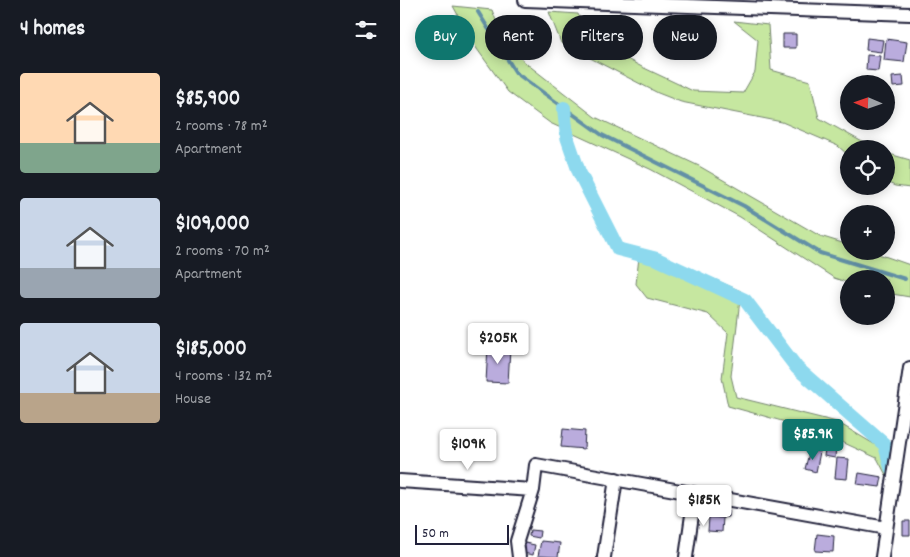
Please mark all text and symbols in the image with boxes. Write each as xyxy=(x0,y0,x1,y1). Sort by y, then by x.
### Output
text: 4 homes xyxy=(20,15,85,45)
chip: Buy xyxy=(415,15,475,60)
chip: Rent xyxy=(485,15,552,60)
chip: Filters xyxy=(562,15,643,60)
chip: New xyxy=(653,15,717,60)
icon: filters xyxy=(352,16,380,44)
north arrow xyxy=(840,75,895,130)
map controls xyxy=(840,75,895,325)
text: $85,900 xyxy=(175,85,240,115)
icon: home xyxy=(60,93,120,153)
text: 2 rooms · 78 m² xyxy=(175,115,268,138)
text: Apartment xyxy=(175,138,242,161)
button: locate xyxy=(840,140,895,195)
button: + xyxy=(840,205,895,260)
text: $109,000 xyxy=(175,210,250,240)
icon: home xyxy=(60,218,120,278)
text: 2 rooms · 70 m² xyxy=(175,240,270,263)
text: Apartment xyxy=(175,263,242,286)
button: − xyxy=(840,270,895,325)
pin: $205K xyxy=(463,322,533,365)
text: $205K xyxy=(479,327,517,350)
text: $185,000 xyxy=(175,335,247,365)
icon: home xyxy=(60,343,120,403)
text: 4 rooms · 132 m² xyxy=(175,365,272,388)
text: House xyxy=(175,388,211,411)
pin: $85.9K xyxy=(772,418,854,461)
text: $85.9K xyxy=(793,423,833,446)
pin: $109K xyxy=(433,428,503,471)
text: $109K xyxy=(450,433,486,456)
pin: $185K xyxy=(669,484,739,527)
text: $185K xyxy=(688,489,720,512)
scale bar xyxy=(415,522,509,545)
text: 50 m xyxy=(422,524,449,544)

